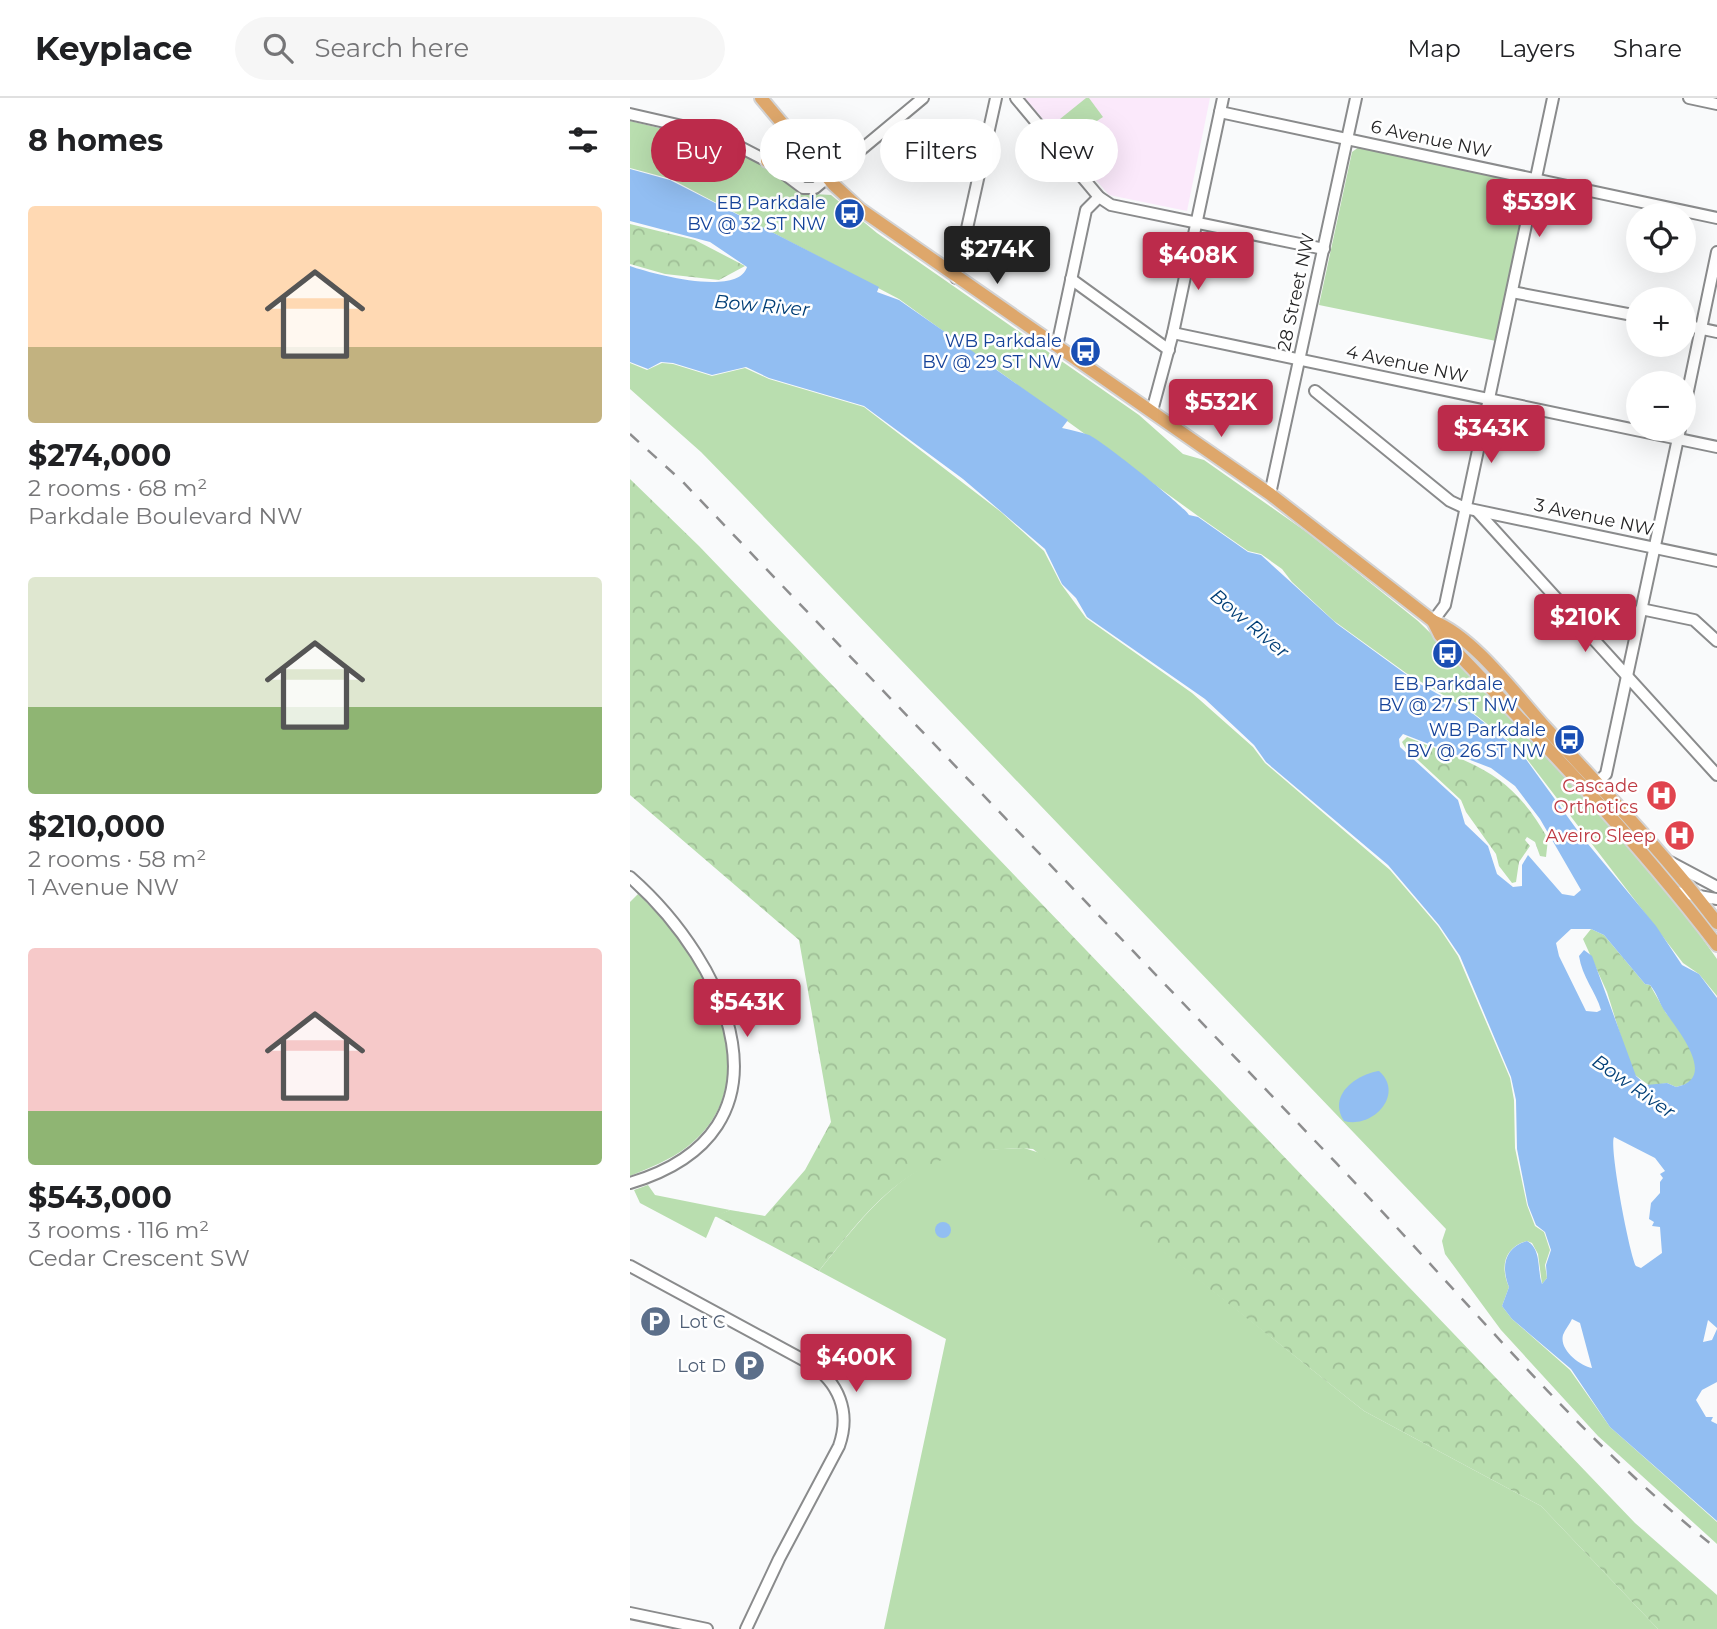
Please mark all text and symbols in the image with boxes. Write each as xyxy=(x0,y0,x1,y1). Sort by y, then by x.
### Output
search box xyxy=(235,17,725,80)
text: Keyplace xyxy=(35,28,193,68)
icon: search xyxy=(259,29,297,67)
text: Search here xyxy=(315,32,469,64)
text: Map xyxy=(1407,34,1461,63)
text: Layers xyxy=(1499,34,1575,63)
text: Share xyxy=(1613,34,1682,63)
street label: 6 Avenue NW xyxy=(1369,115,1493,163)
chip: Buy xyxy=(651,119,746,182)
chip: Rent xyxy=(760,119,866,182)
chip: Filters xyxy=(880,119,1001,182)
chip: New xyxy=(1015,119,1118,182)
icon: filters xyxy=(564,121,602,159)
text: 8 homes xyxy=(28,122,163,159)
pin: $539K xyxy=(1490,180,1588,239)
text: $539K xyxy=(1502,188,1576,216)
place label: EB Parkdale BV @ 32 ST NW xyxy=(687,192,826,235)
bus stop icon: EB Parkdale BV @ 32 ST NW xyxy=(832,196,866,230)
map controls xyxy=(1626,203,1696,441)
button: locate xyxy=(1626,203,1696,273)
pin: $274K xyxy=(948,226,1046,286)
street label: 28 Street NW xyxy=(1273,231,1319,353)
pin: $408K xyxy=(1149,232,1247,292)
text: $274K xyxy=(960,235,1034,263)
text: $408K xyxy=(1159,241,1237,269)
icon: home xyxy=(252,251,378,377)
button: + xyxy=(1626,287,1696,357)
water label: Bow River xyxy=(713,290,811,321)
place label: WB Parkdale BV @ 29 ST NW xyxy=(922,330,1062,373)
bus stop icon: WB Parkdale BV @ 29 ST NW xyxy=(1068,334,1102,368)
street label: 4 Avenue NW xyxy=(1344,340,1470,388)
button: − xyxy=(1626,371,1696,441)
pin: $532K xyxy=(1172,380,1270,439)
text: $532K xyxy=(1185,388,1257,416)
pin: $343K xyxy=(1442,406,1540,465)
text: $343K xyxy=(1454,414,1528,442)
text: $274,000 xyxy=(28,437,171,474)
text: 2 rooms · 68 m² xyxy=(28,474,207,502)
street label: 3 Avenue NW xyxy=(1532,494,1656,540)
text: Parkdale Boulevard NW xyxy=(28,502,302,530)
water label: Bow River xyxy=(1206,584,1294,663)
pin: $210K xyxy=(1536,594,1634,654)
text: $210K xyxy=(1550,603,1620,631)
icon: home xyxy=(252,622,378,748)
bus stop icon: EB Parkdale BV @ 27 ST NW xyxy=(1431,636,1465,670)
place label: EB Parkdale BV @ 27 ST NW xyxy=(1378,673,1518,716)
place label: WB Parkdale BV @ 26 ST NW xyxy=(1406,719,1546,762)
bus stop icon: WB Parkdale BV @ 26 ST NW xyxy=(1552,723,1586,757)
place label: Cascade Orthotics xyxy=(1554,775,1638,818)
hospital icon: Cascade Orthotics xyxy=(1644,779,1678,813)
text: $210,000 xyxy=(28,808,165,845)
hospital icon: Aveiro Sleep xyxy=(1662,819,1696,853)
place label: Aveiro Sleep xyxy=(1546,825,1656,847)
text: 2 rooms · 58 m² xyxy=(28,845,206,873)
text: 1 Avenue NW xyxy=(28,873,179,901)
pin: $543K xyxy=(698,979,796,1039)
text: $543K xyxy=(710,988,784,1016)
icon: home xyxy=(252,993,378,1119)
water label: Bow River xyxy=(1588,1050,1680,1123)
text: $543,000 xyxy=(28,1179,172,1216)
text: 3 rooms · 116 m² xyxy=(28,1216,209,1244)
text: Cedar Crescent SW xyxy=(28,1244,250,1272)
parking icon: Lot C xyxy=(639,1305,673,1339)
place label: Lot C xyxy=(679,1311,726,1333)
pin: $400K xyxy=(807,1334,905,1394)
text: $400K xyxy=(816,1343,896,1371)
parking icon: Lot D xyxy=(732,1349,766,1383)
place label: Lot D xyxy=(677,1355,726,1377)

